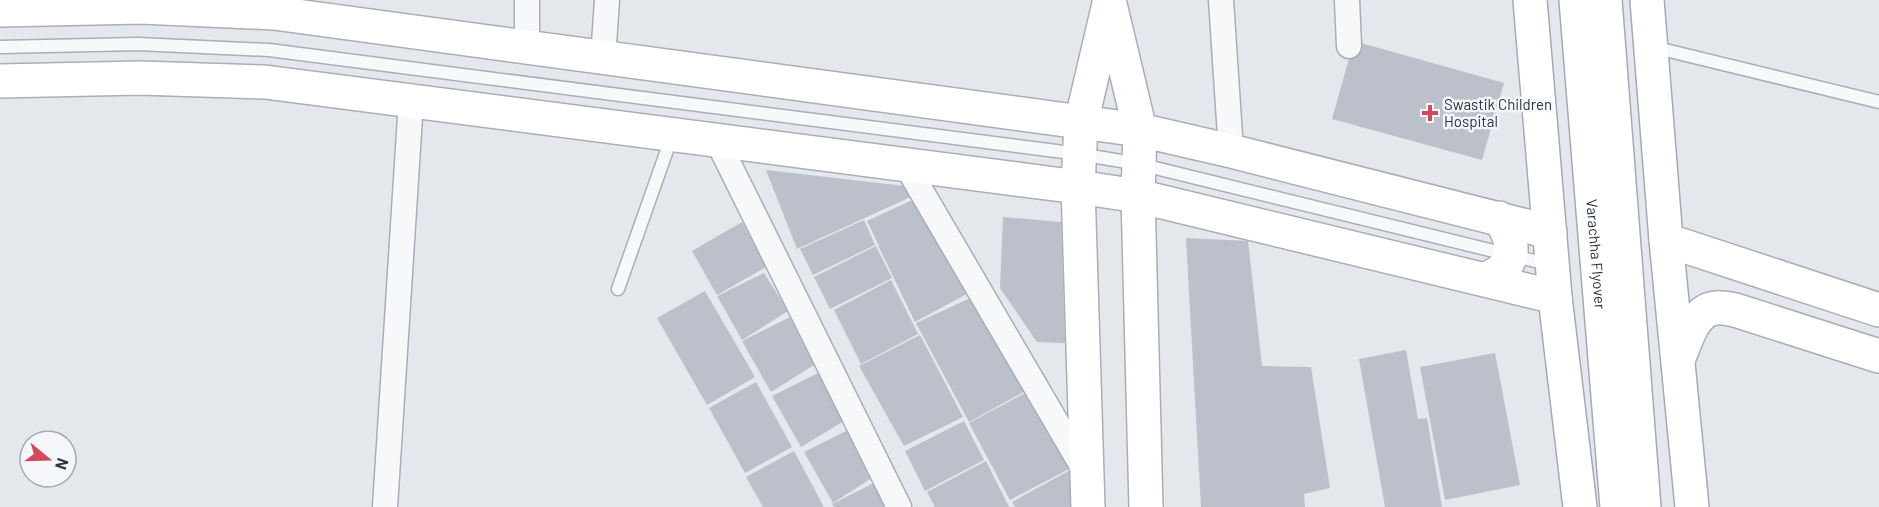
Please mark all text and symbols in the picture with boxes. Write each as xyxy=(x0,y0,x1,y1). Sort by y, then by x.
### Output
place label: Swastik Children Hospital xyxy=(1444,95,1552,130)
marker: Swastik Children Hospital xyxy=(1421,104,1439,122)
street label: Varachha Flyover xyxy=(1583,198,1610,310)
north arrow xyxy=(18,429,78,489)
text: N xyxy=(52,456,73,472)

